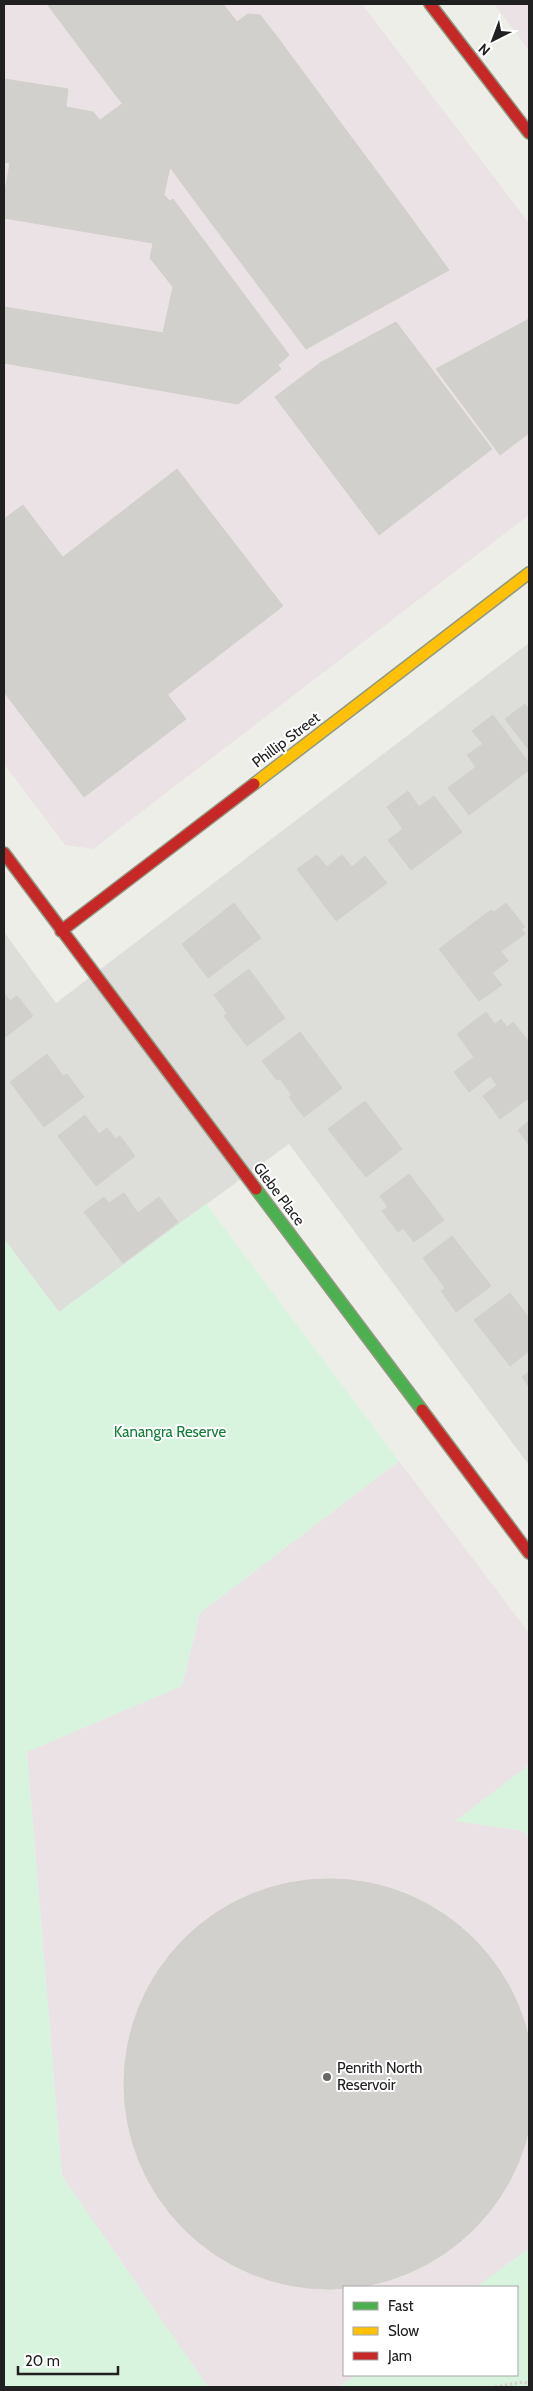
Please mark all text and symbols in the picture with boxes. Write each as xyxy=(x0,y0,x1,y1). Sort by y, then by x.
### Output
north arrow xyxy=(468,15,518,65)
text: N xyxy=(475,40,494,60)
street label: Phillip Street xyxy=(248,709,324,771)
street label: Glebe Place xyxy=(249,1159,309,1229)
park label: Kanangra Reserve xyxy=(114,1423,226,1441)
place label: Penrith North Reservoir xyxy=(337,2059,422,2094)
marker: Penrith North Reservoir xyxy=(321,2071,333,2083)
legend xyxy=(343,2286,518,2376)
text: Fast xyxy=(388,2297,413,2315)
text: Slow xyxy=(388,2322,419,2340)
scale bar xyxy=(18,2344,118,2376)
text: Jam xyxy=(387,2347,412,2365)
text: 20 m xyxy=(25,2352,60,2370)

